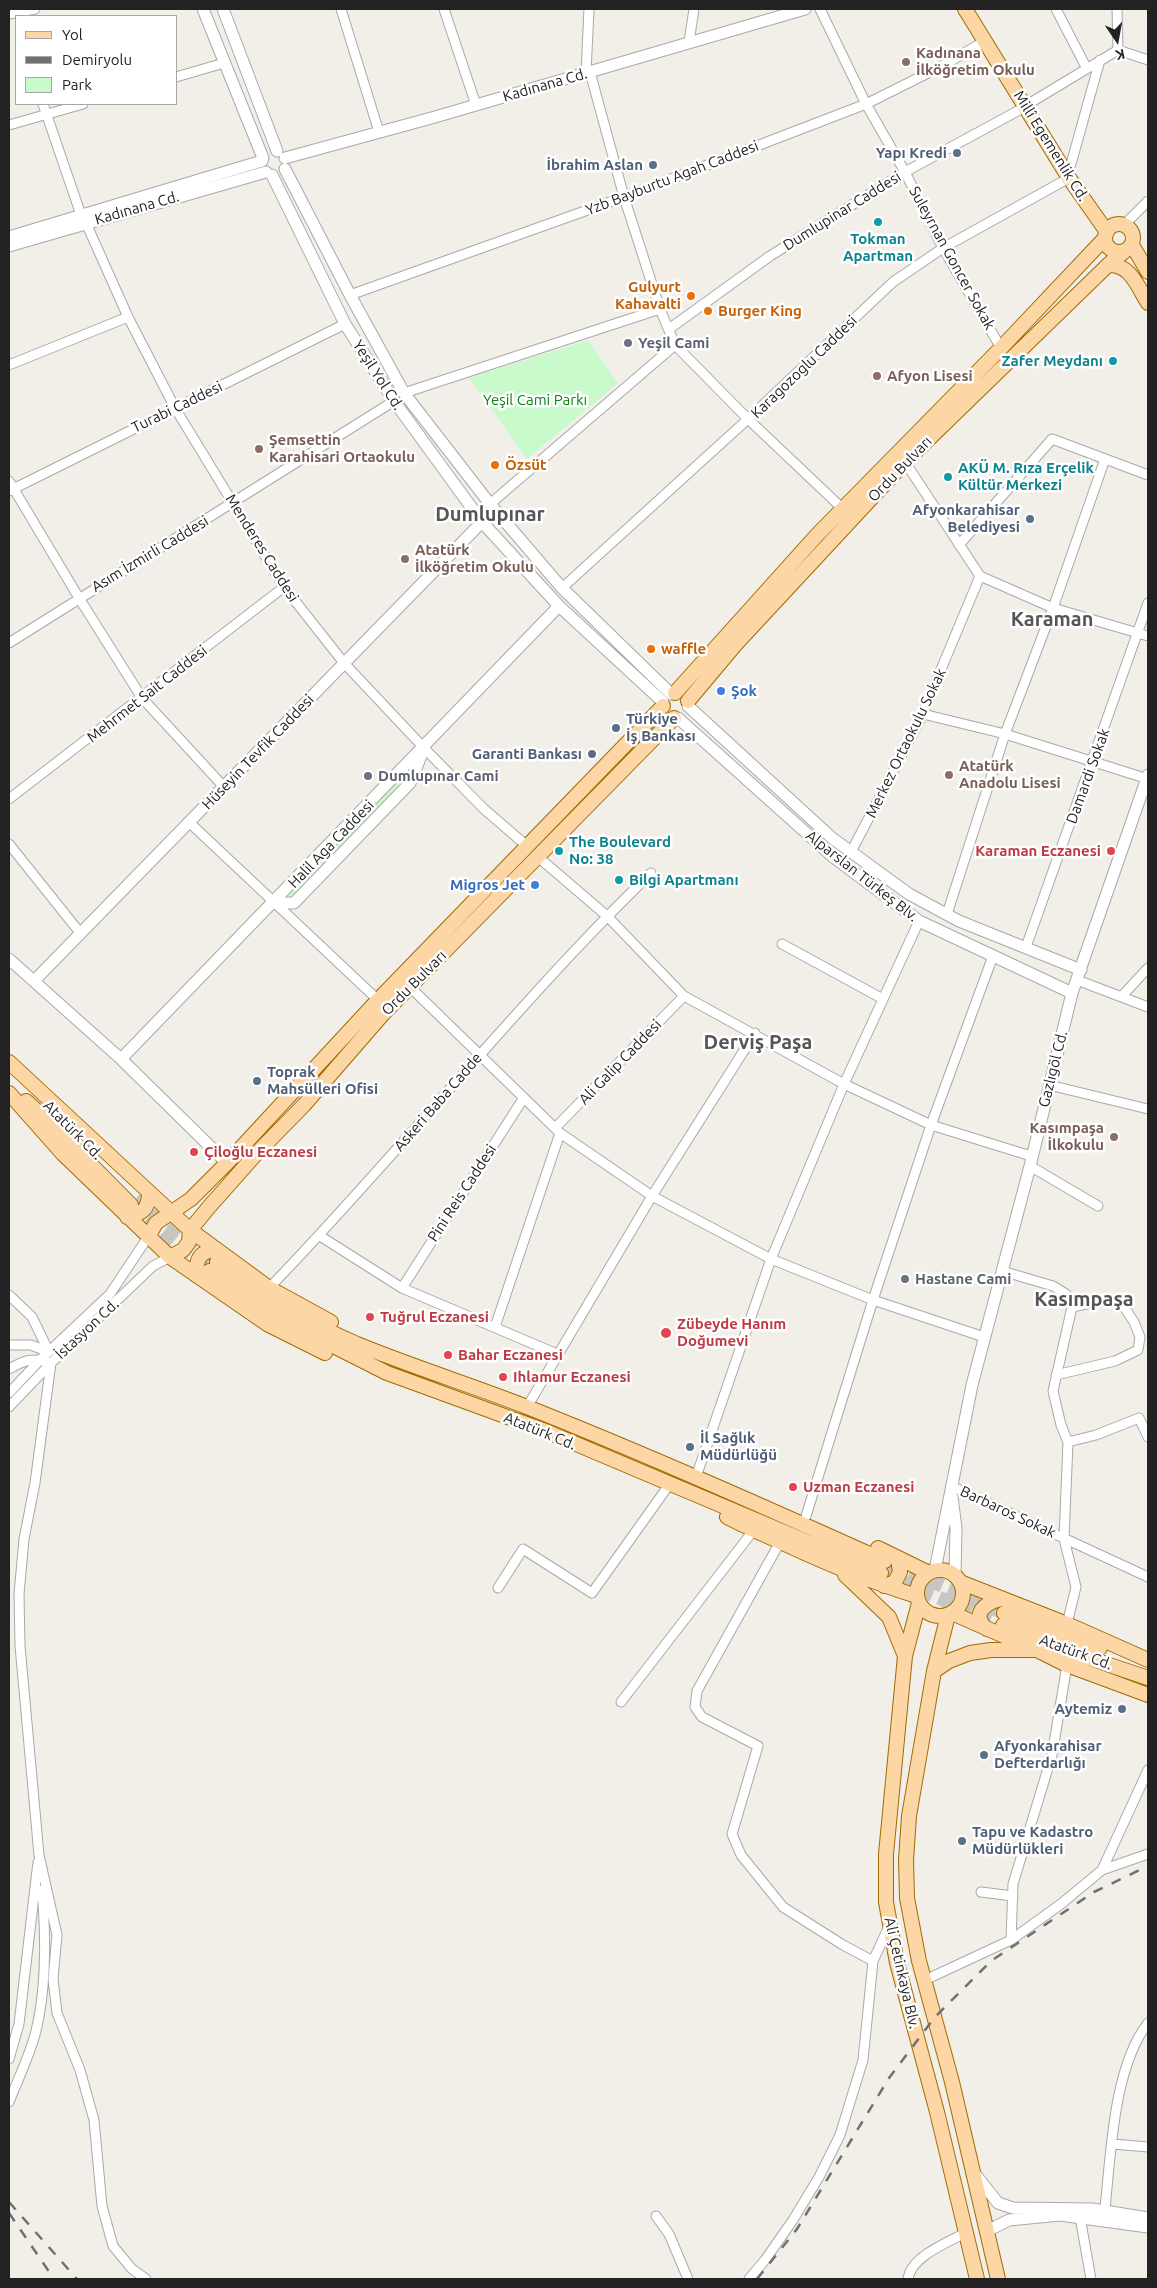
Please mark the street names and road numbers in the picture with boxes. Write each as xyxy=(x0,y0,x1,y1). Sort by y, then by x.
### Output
street label: Kadınana Cd. xyxy=(501,64,589,106)
street label: Millî Egemenlik Cd. xyxy=(1010,87,1092,205)
street label: Yzb Bayburtu Agah Caddesi xyxy=(583,137,761,219)
street label: Dumlupinar Caddesi xyxy=(780,168,904,254)
street label: Suleyrnan Goncer Sokak xyxy=(905,183,999,333)
street label: Kadınana Cd. xyxy=(93,187,181,229)
street label: Karagozoglu Caddesi xyxy=(747,312,861,422)
street label: Yeşil Yol Cd. xyxy=(349,337,407,413)
street label: Turabi Caddesi xyxy=(129,377,225,437)
street label: Ordu Bulvarı xyxy=(864,432,936,506)
street label: Menderes Caddesi xyxy=(222,491,302,605)
street label: Asım İzmirli Caddesi xyxy=(88,512,212,596)
street label: Mehrmet Sait Caddesi xyxy=(83,641,211,747)
street label: Merkez Ortaokulu Sokak xyxy=(862,665,950,821)
street label: Hüseyin Tevfik Caddesi xyxy=(198,691,318,813)
street label: Damardi Sokak xyxy=(1062,726,1114,826)
street label: Halil Aga Caddesi xyxy=(284,796,378,892)
street label: Alparslan Türkeş Blv. xyxy=(802,826,922,926)
street label: Ordu Bulvarı xyxy=(378,947,450,1019)
street label: Ali Galip Caddesi xyxy=(575,1016,665,1108)
street label: Gazlıgöl Cd. xyxy=(1035,1029,1071,1109)
street label: Askeri Baba Cadde xyxy=(390,1049,486,1155)
street label: Atatürk Cd. xyxy=(40,1097,106,1163)
street label: Pini Reis Caddesi xyxy=(424,1141,500,1245)
street label: İstasyon Cd. xyxy=(52,1295,122,1363)
street label: Atatürk Cd. xyxy=(501,1408,579,1454)
street label: Barbaros Sokak xyxy=(957,1482,1059,1542)
street label: Atatürk Cd. xyxy=(1037,1631,1115,1673)
street label: Ali Çetinkaya Blv. xyxy=(880,1915,924,2031)

